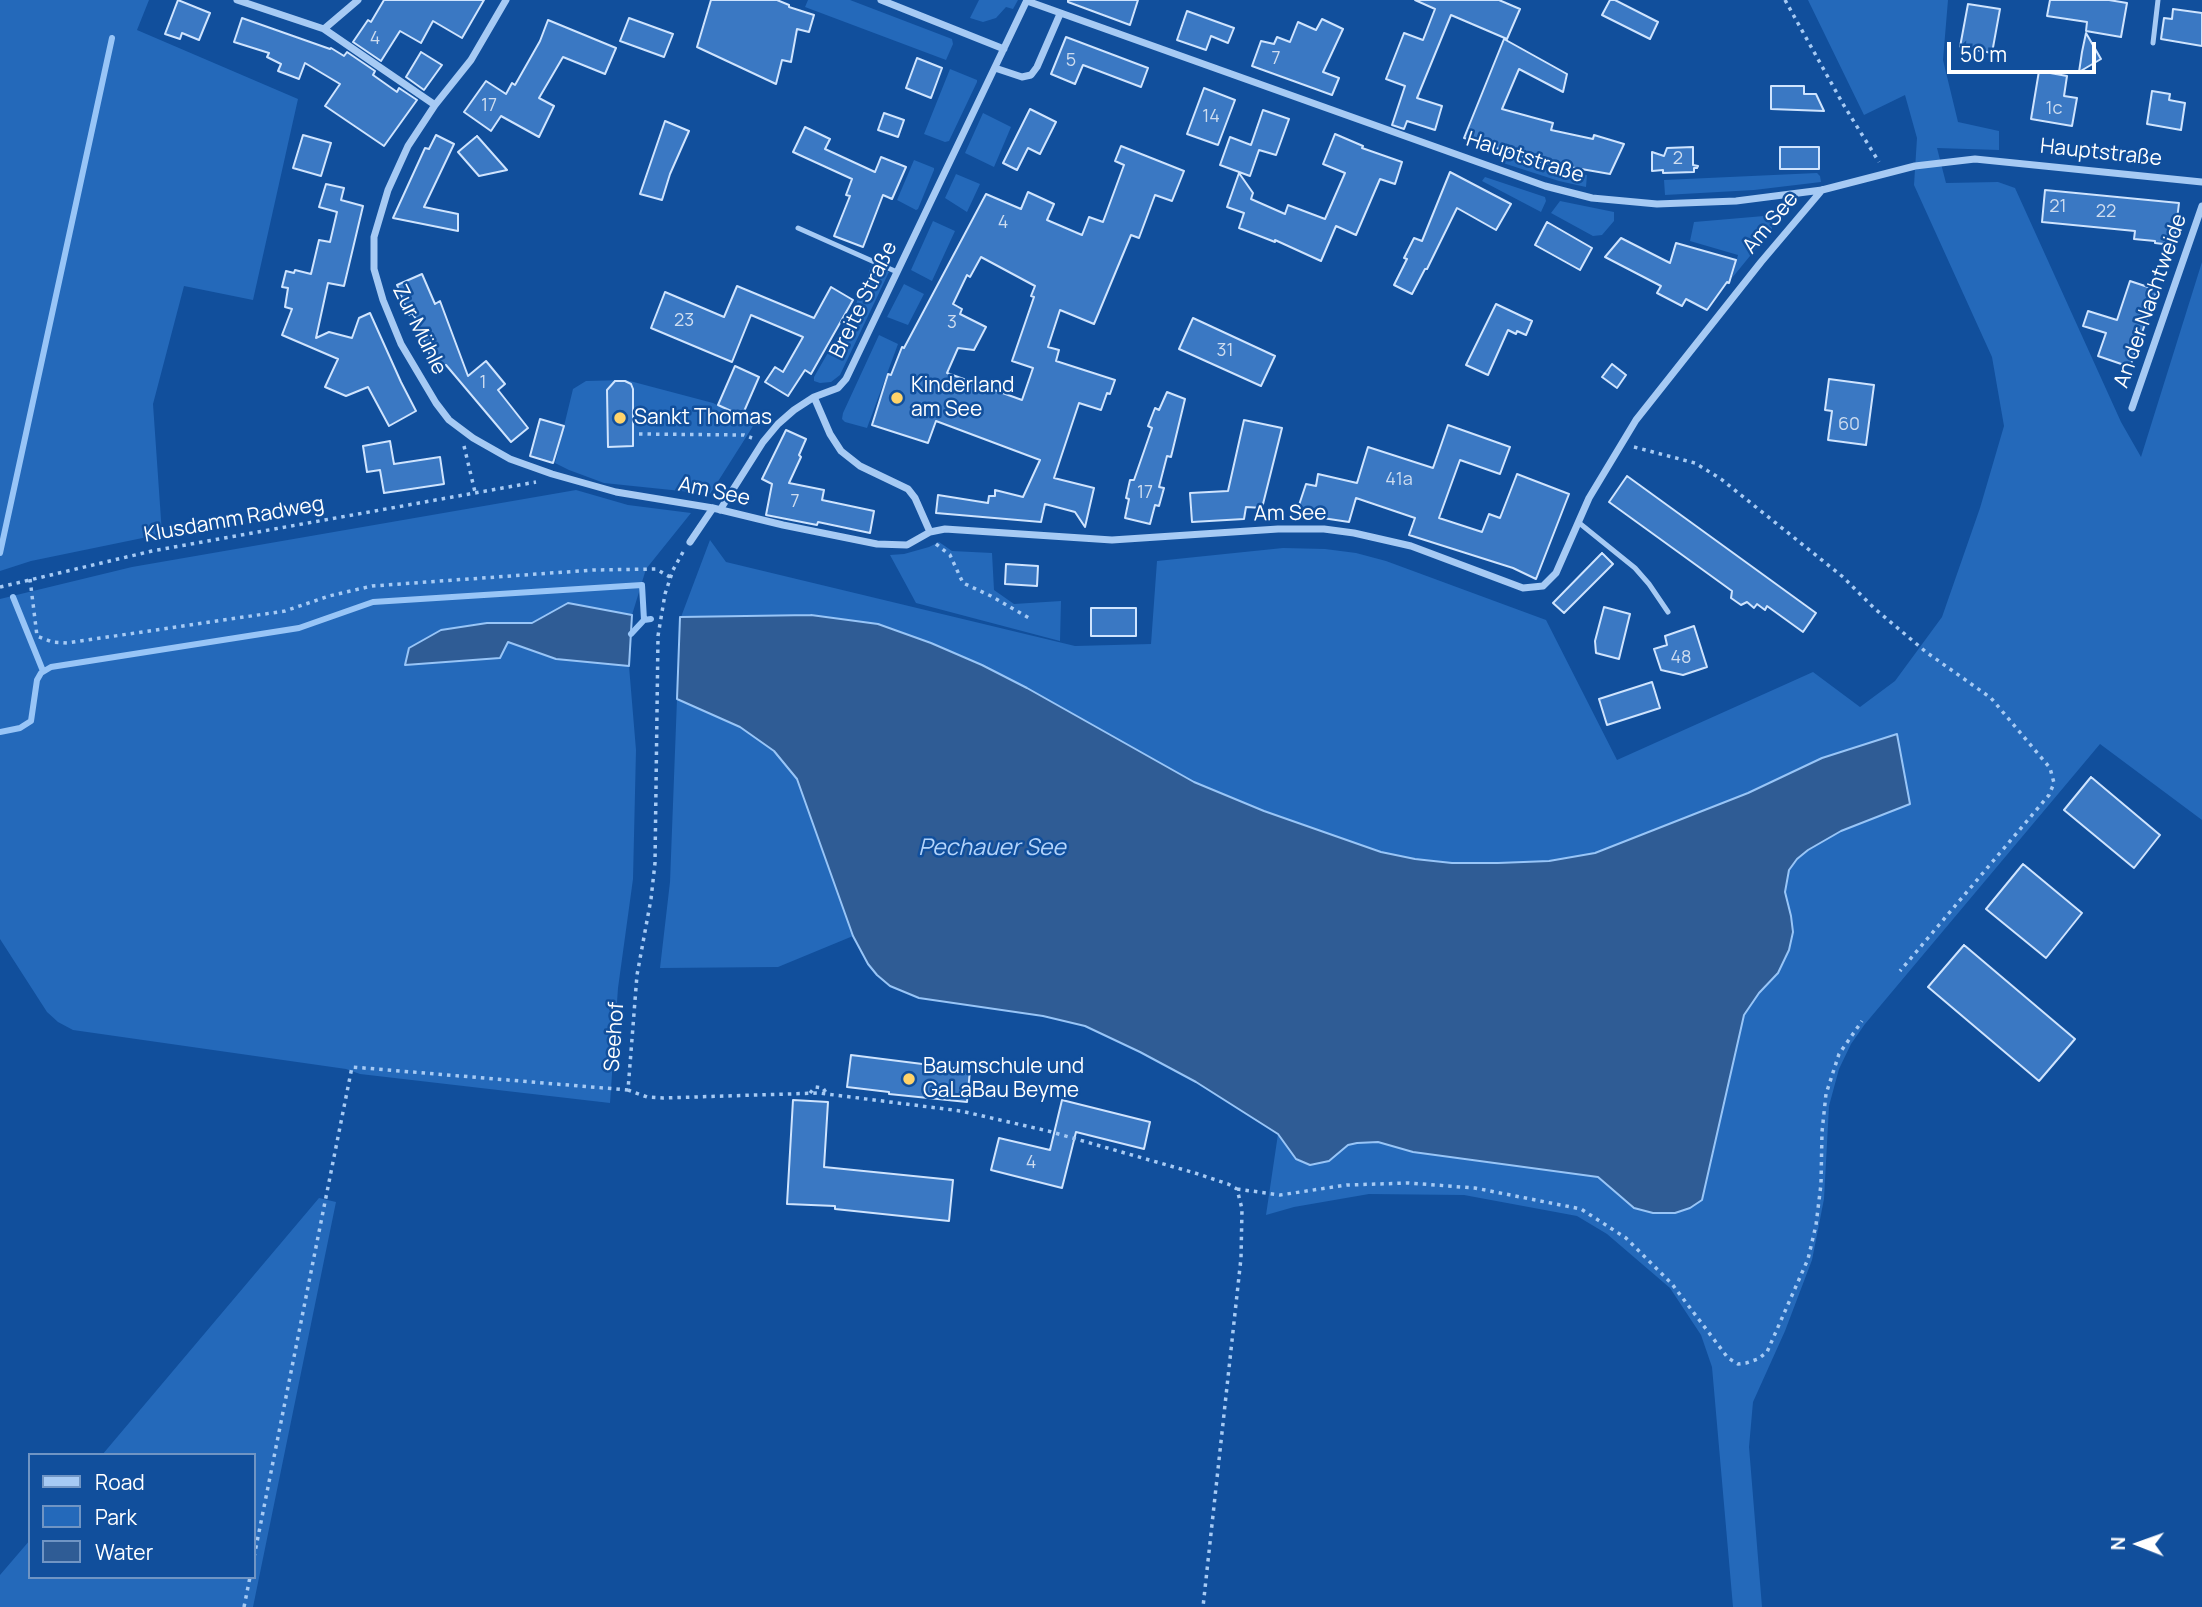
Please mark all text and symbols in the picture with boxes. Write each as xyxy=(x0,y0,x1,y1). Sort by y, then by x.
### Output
house number: 4 xyxy=(370,28,380,50)
scale bar xyxy=(1950,28,2099,72)
text: 50 m xyxy=(1960,40,2007,68)
house number: 7 xyxy=(1271,48,1281,70)
house number: 5 xyxy=(1066,50,1076,72)
house number: 17 xyxy=(481,95,497,117)
house number: 1c xyxy=(2046,98,2062,120)
house number: 14 xyxy=(1202,106,1220,128)
street label: Hauptstraße xyxy=(1463,127,1587,189)
street label: Hauptstraße xyxy=(2039,134,2163,172)
house number: 2 xyxy=(1673,148,1683,170)
street label: Am See xyxy=(1738,187,1804,259)
house number: 21 xyxy=(2049,196,2067,218)
house number: 22 xyxy=(2096,201,2116,223)
street label: An der Nachtweide xyxy=(2109,211,2193,391)
house number: 4 xyxy=(998,212,1008,234)
street label: Breite Straße xyxy=(825,237,903,363)
street label: Zur Mühle xyxy=(386,281,452,379)
house number: 23 xyxy=(674,310,694,332)
house number: 3 xyxy=(947,312,957,334)
house number: 31 xyxy=(1217,340,1233,362)
house number: 1 xyxy=(479,372,487,394)
place label: Kinderland am See xyxy=(911,373,1014,423)
marker: Kinderland am See xyxy=(889,390,905,406)
place label: Sankt Thomas xyxy=(634,405,772,431)
marker: Sankt Thomas xyxy=(612,410,628,426)
house number: 60 xyxy=(1838,414,1860,436)
house number: 41a xyxy=(1385,469,1413,491)
street label: Am See xyxy=(676,472,752,512)
house number: 17 xyxy=(1137,482,1153,504)
house number: 7 xyxy=(790,491,800,513)
street label: Klusdamm Radweg xyxy=(142,492,326,548)
street label: Am See xyxy=(1253,501,1327,527)
house number: 48 xyxy=(1670,647,1692,669)
water label: Pechauer See xyxy=(918,835,1066,863)
street label: Seehof xyxy=(600,1001,630,1073)
place label: Baumschule und GaLaBau Beyme xyxy=(923,1054,1084,1104)
marker: Baumschule und GaLaBau Beyme xyxy=(901,1071,917,1087)
house number: 4 xyxy=(1026,1152,1036,1174)
legend xyxy=(28,1453,256,1579)
text: Road xyxy=(95,1468,145,1496)
text: Park xyxy=(95,1503,137,1531)
north arrow xyxy=(2104,1509,2174,1579)
text: N xyxy=(2105,1537,2131,1551)
text: Water xyxy=(95,1538,153,1566)

